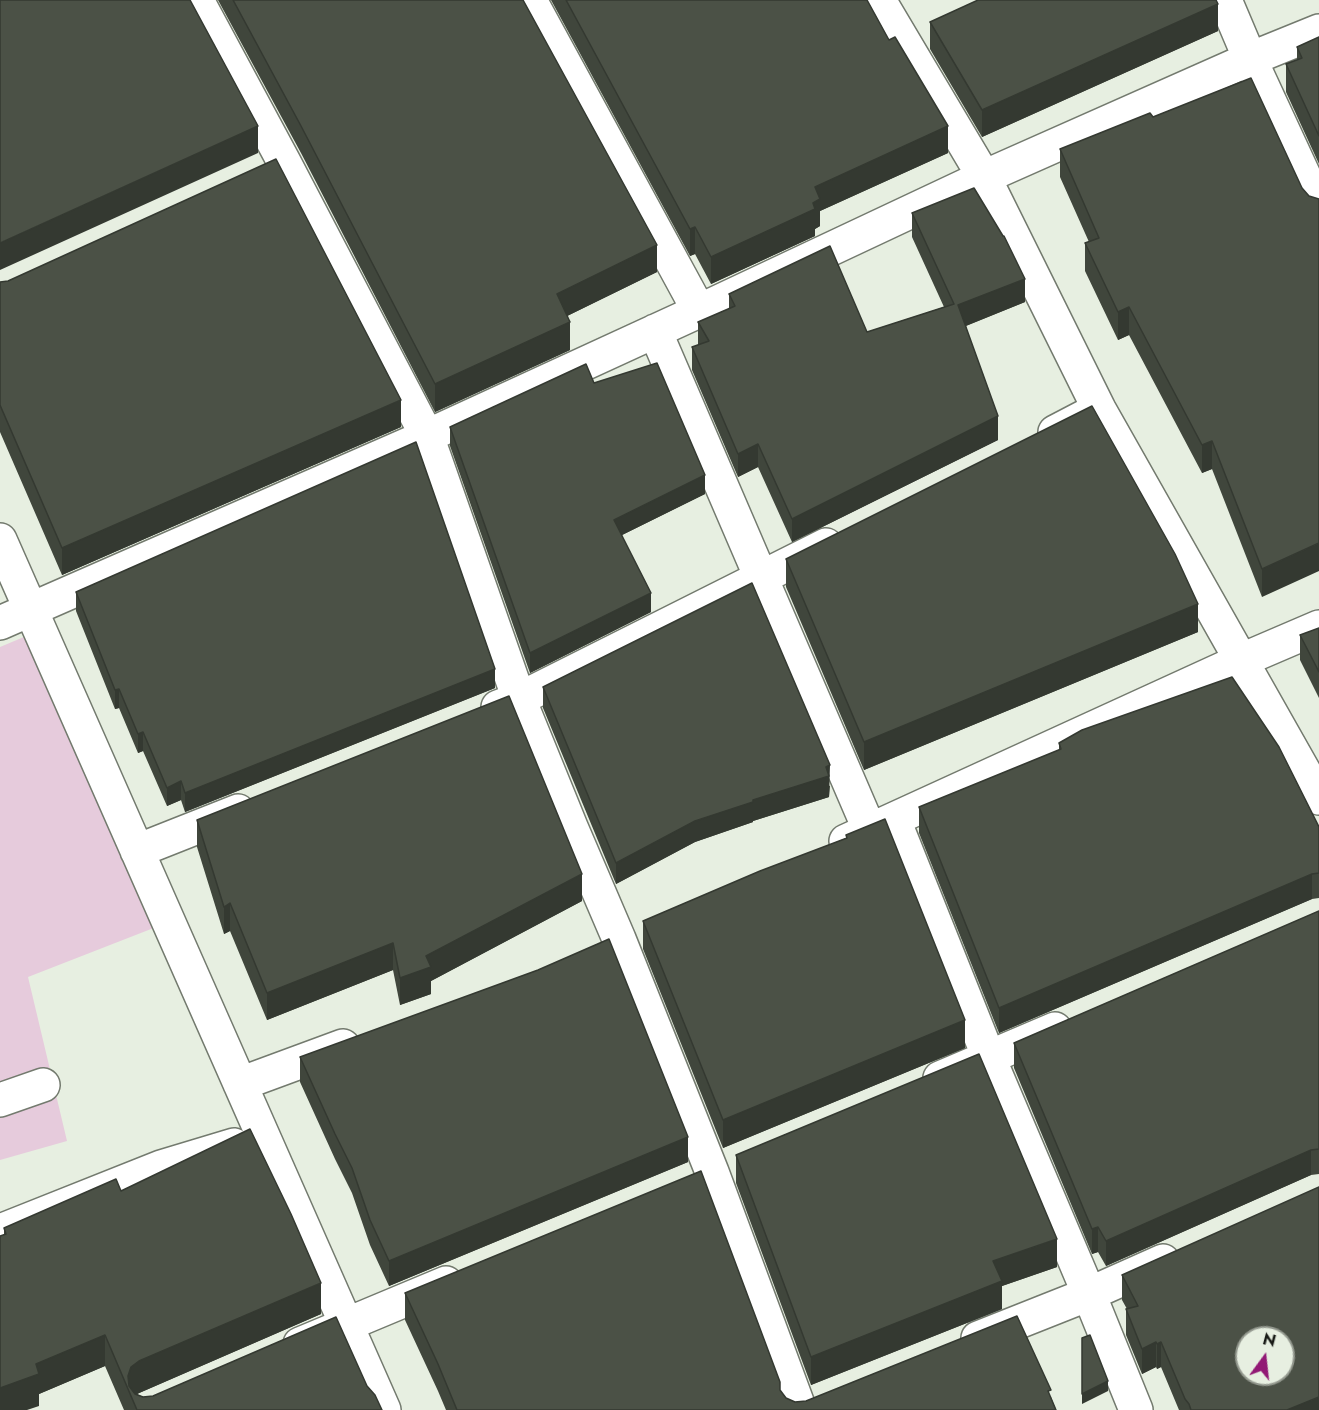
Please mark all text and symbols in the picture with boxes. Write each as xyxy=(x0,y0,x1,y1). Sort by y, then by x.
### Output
north arrow xyxy=(1235,1326,1295,1386)
text: N xyxy=(1260,1327,1278,1353)

